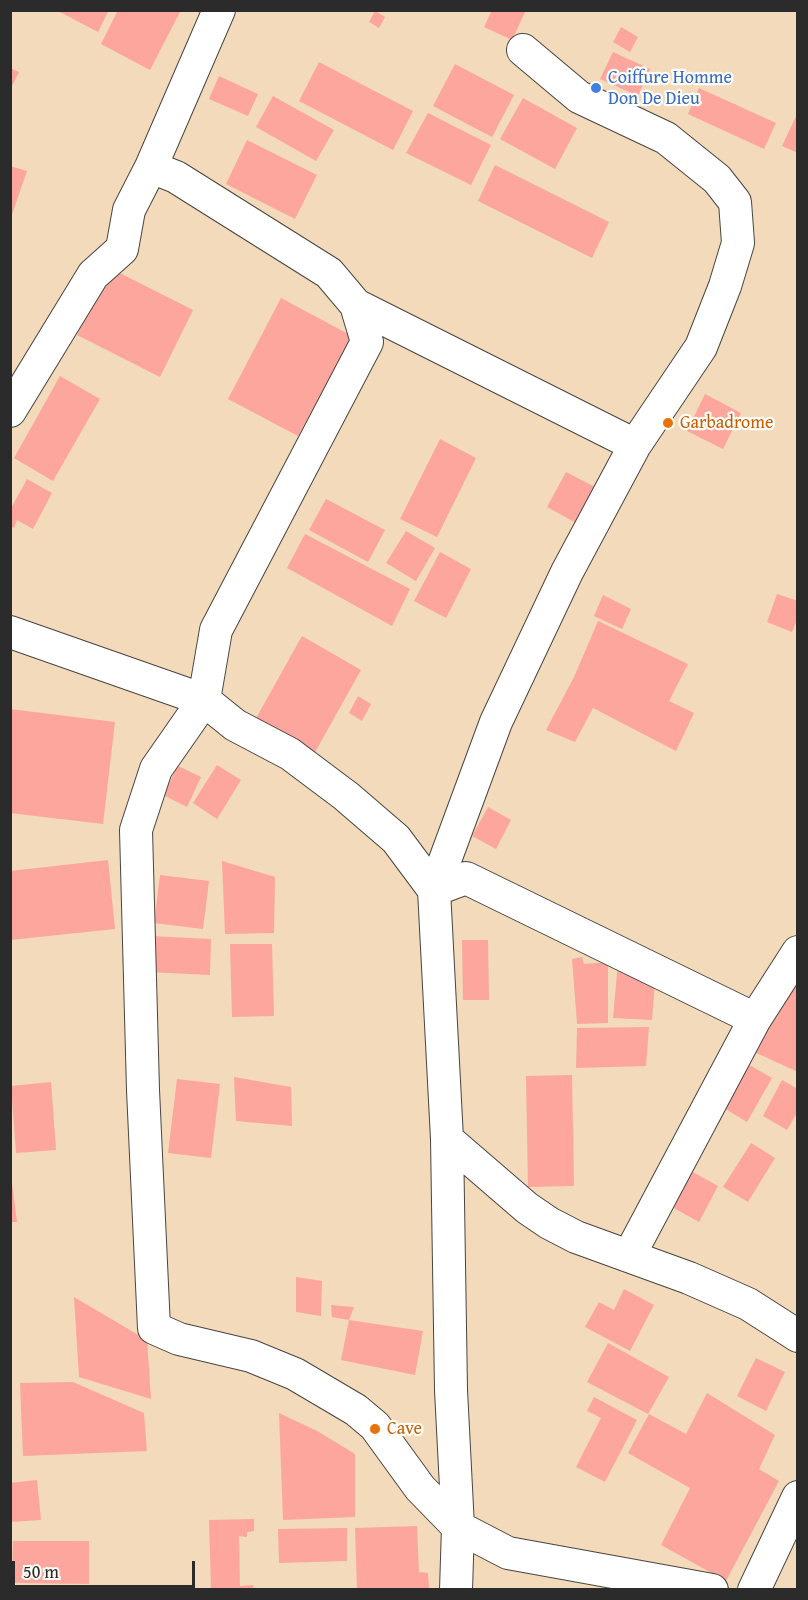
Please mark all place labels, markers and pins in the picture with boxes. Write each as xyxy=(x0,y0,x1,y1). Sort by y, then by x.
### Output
place label: Coiffure Homme Don De Dieu xyxy=(608,67,732,110)
marker: Coiffure Homme Don De Dieu xyxy=(589,81,603,95)
place label: Garbadrome xyxy=(680,412,773,434)
marker: Garbadrome xyxy=(661,416,675,430)
place label: Cave xyxy=(387,1418,422,1440)
marker: Cave xyxy=(368,1422,382,1436)

